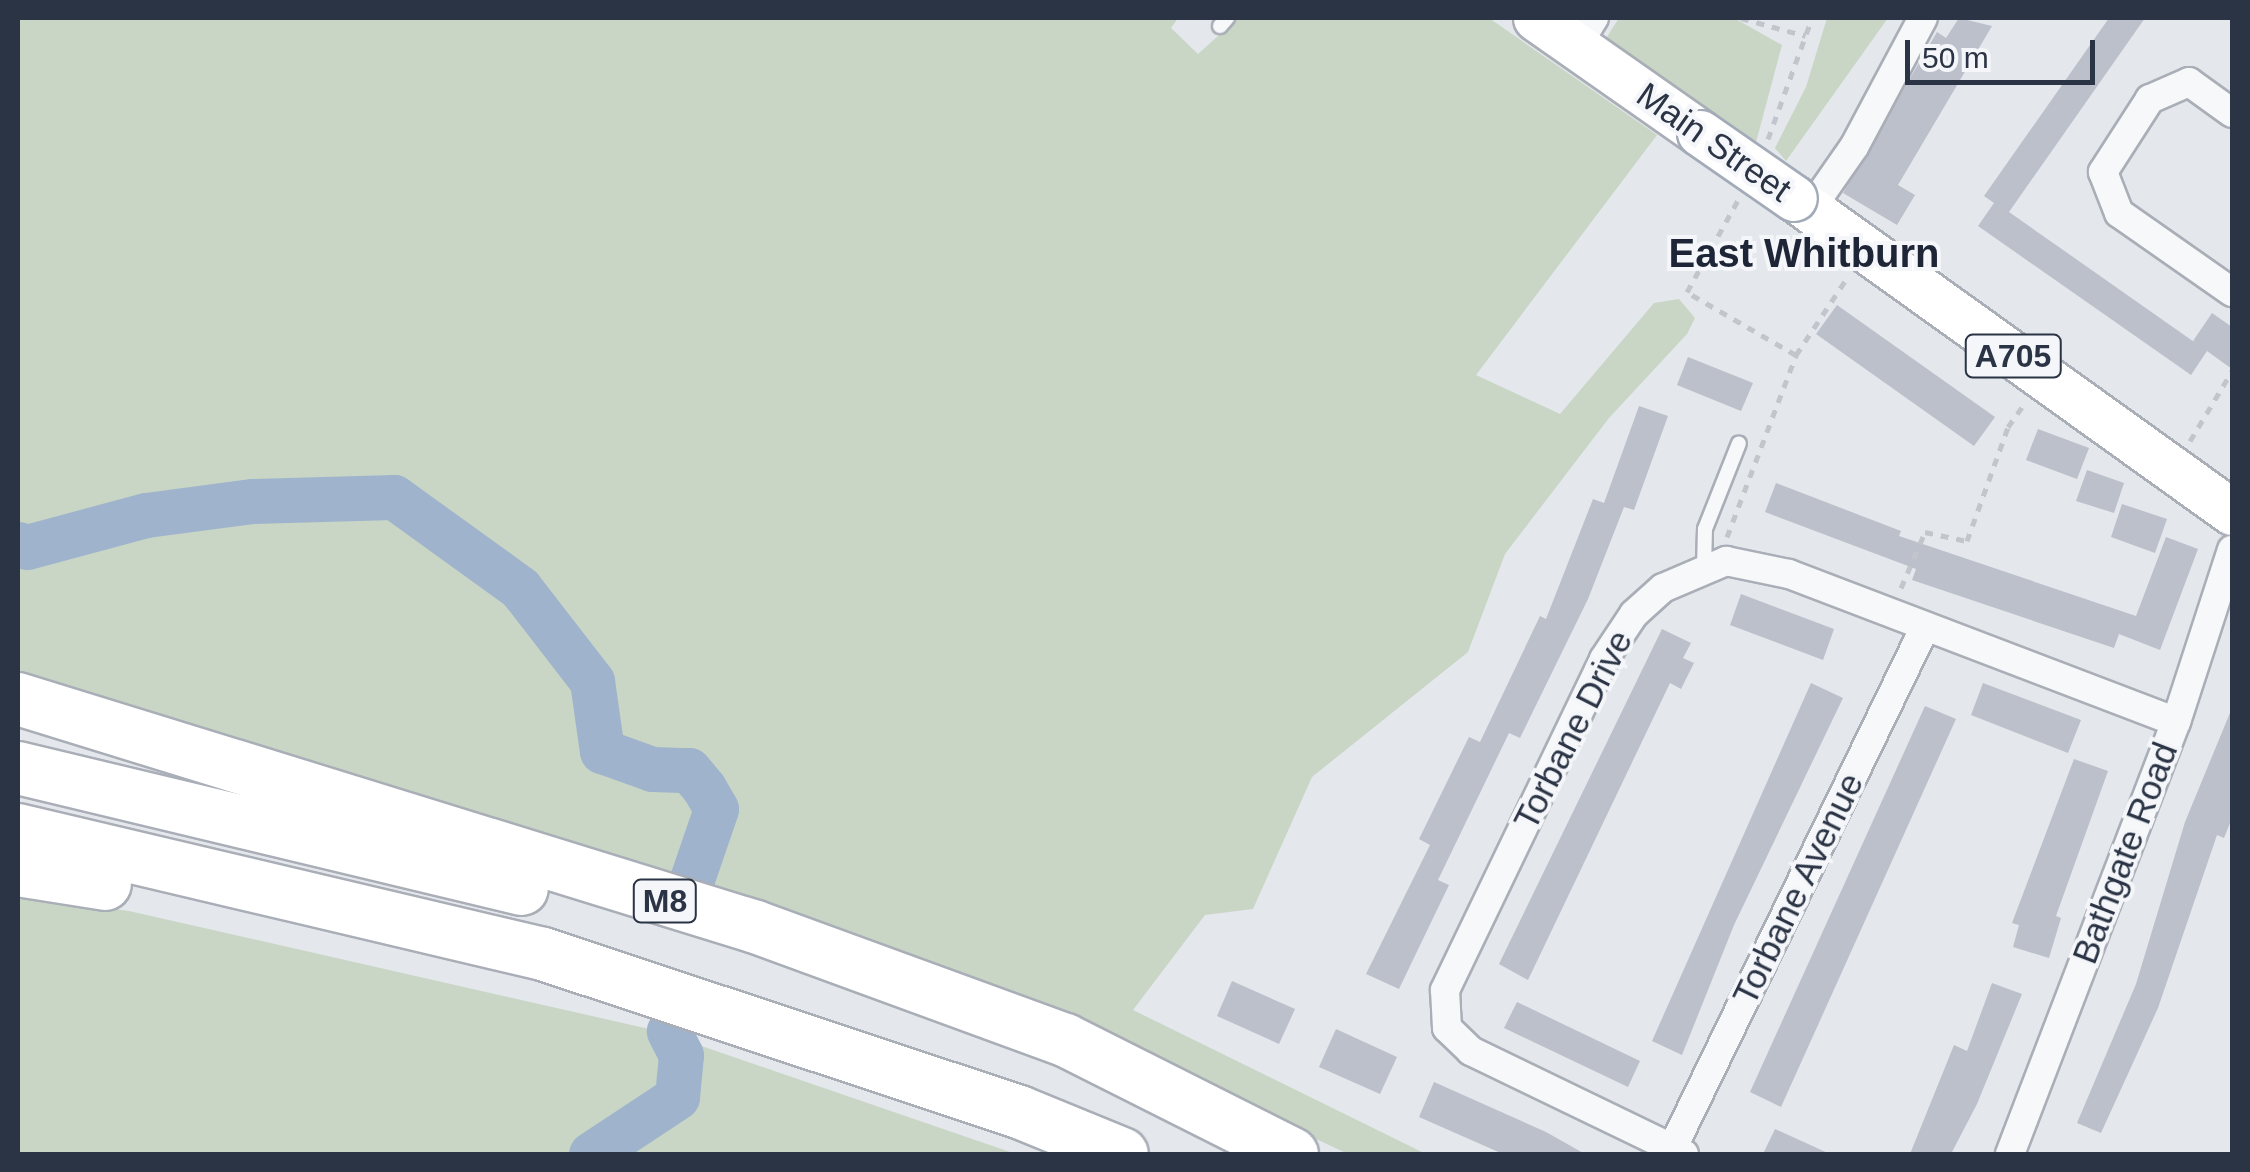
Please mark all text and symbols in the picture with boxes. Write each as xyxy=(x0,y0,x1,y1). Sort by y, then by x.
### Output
scale bar xyxy=(1910,20,2100,82)
text: 50 m xyxy=(1922,41,1989,74)
street label: Main Street xyxy=(1629,73,1799,211)
district label: East Whitburn xyxy=(1668,229,1940,277)
road number: A705 xyxy=(1963,329,2063,383)
street label: Torbane Drive xyxy=(1505,623,1641,837)
street label: Bathgate Road xyxy=(2064,736,2186,970)
street label: Torbane Avenue xyxy=(1723,766,1873,1012)
road number: M8 xyxy=(632,874,698,928)

